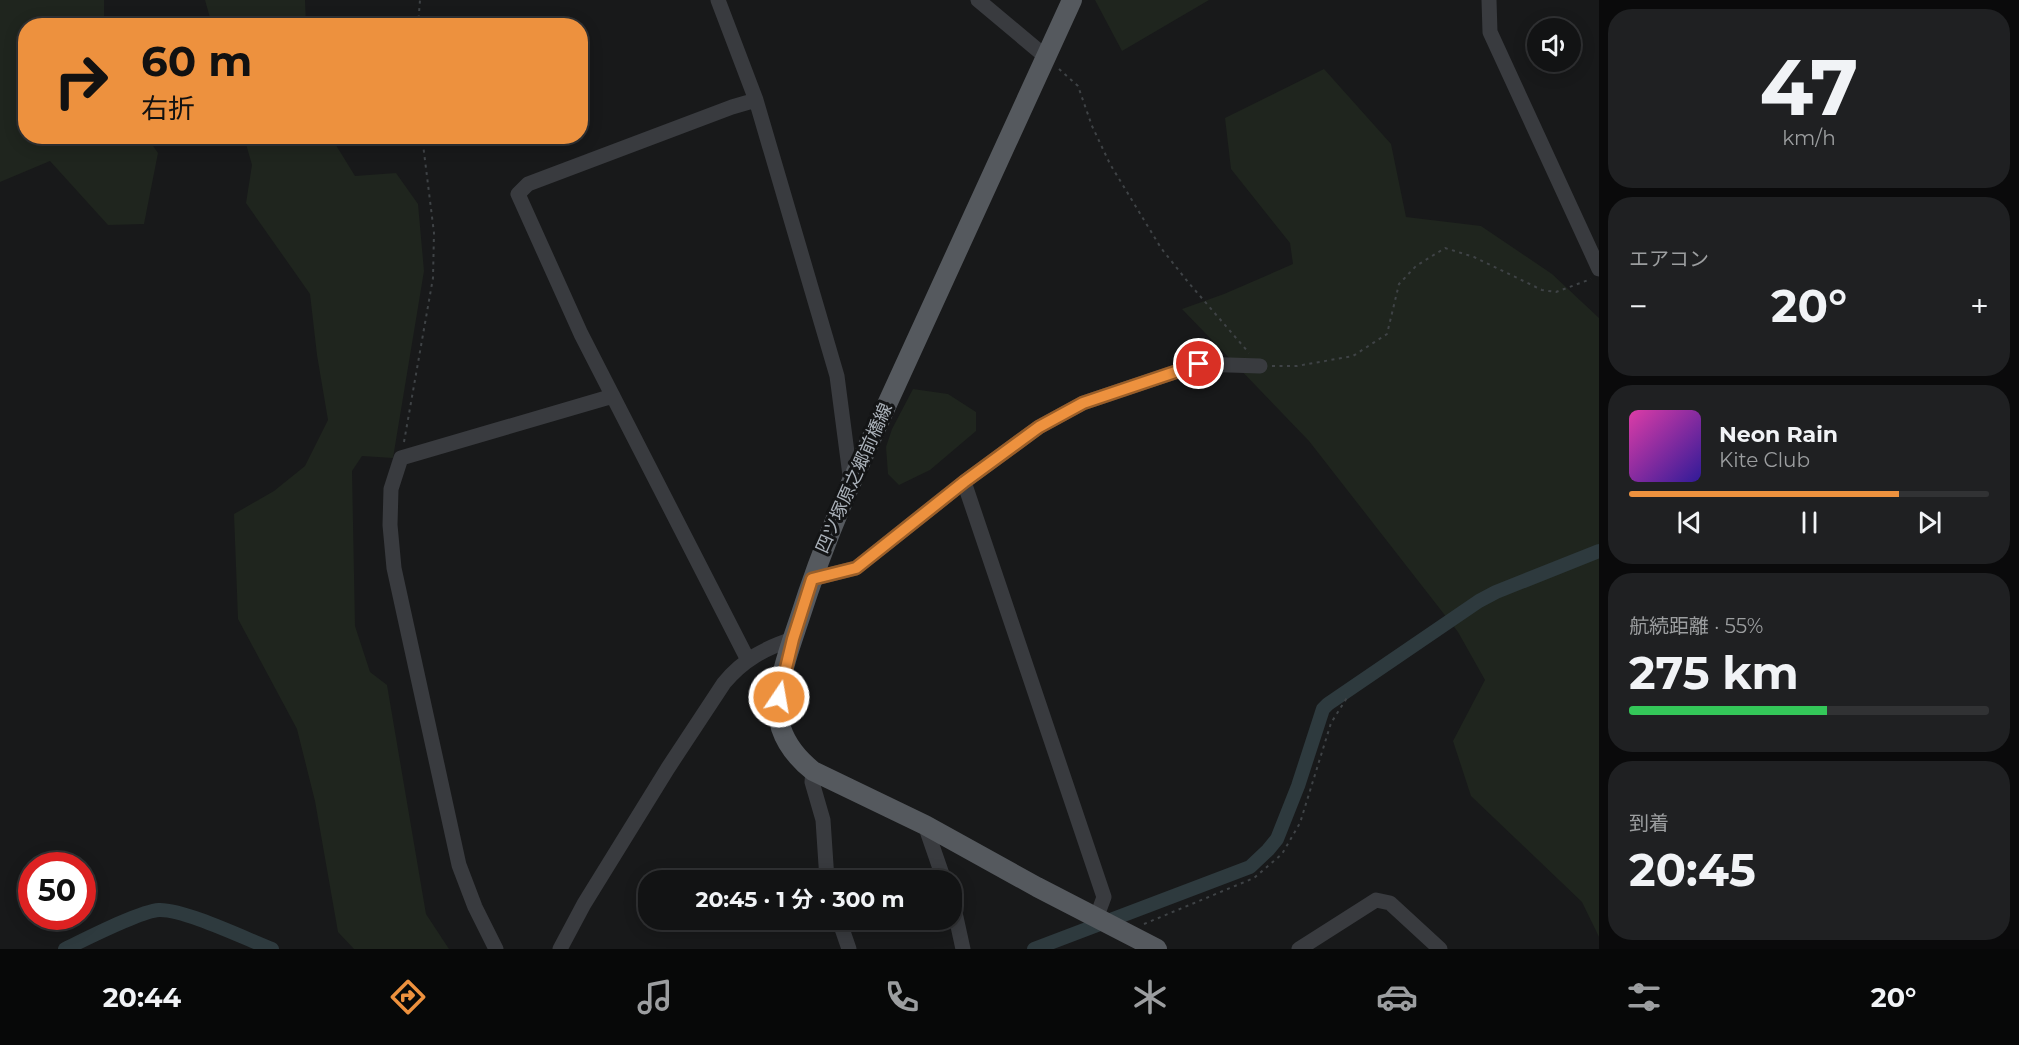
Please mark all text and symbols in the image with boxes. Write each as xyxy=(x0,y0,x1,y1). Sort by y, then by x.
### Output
map controls xyxy=(1527,18,1581,72)
button: sound xyxy=(1527,18,1581,72)
text: 60 m xyxy=(141,35,252,87)
text: 47 xyxy=(1760,39,1858,135)
icon: right xyxy=(42,42,120,120)
text: 右折 xyxy=(141,92,195,125)
text: km/h xyxy=(1782,126,1836,150)
text: エアコン xyxy=(1629,247,1709,271)
text: 20° xyxy=(1771,278,1847,333)
text: − xyxy=(1629,286,1648,326)
text: + xyxy=(1970,286,1989,326)
pin xyxy=(1173,338,1224,389)
icon: arrive xyxy=(1182,347,1215,380)
street label: 四ツ塚原之郷前橋線 xyxy=(811,400,897,556)
text: Neon Rain xyxy=(1719,421,1838,448)
text: Kite Club xyxy=(1719,448,1810,472)
icon: previous xyxy=(1673,506,1706,539)
icon: pause xyxy=(1793,506,1826,539)
icon: next xyxy=(1913,506,1946,539)
text: 航続距離 · 55% xyxy=(1629,614,1763,638)
text: 275 km xyxy=(1629,645,1799,700)
position arrow xyxy=(747,665,811,729)
text: 到着 xyxy=(1629,811,1669,835)
text: 20:45 xyxy=(1629,842,1756,897)
speed limit sign: 50 xyxy=(18,852,96,930)
text: 20:45 · 1 分 · 300 m xyxy=(695,886,905,913)
icon: directions xyxy=(387,976,429,1018)
icon: music xyxy=(634,976,676,1018)
icon: phone xyxy=(881,976,923,1018)
icon: climate xyxy=(1129,976,1171,1018)
icon: car xyxy=(1376,976,1418,1018)
icon: filters xyxy=(1623,976,1665,1018)
text: 20:44 xyxy=(103,981,181,1014)
text: 20° xyxy=(1871,981,1916,1014)

